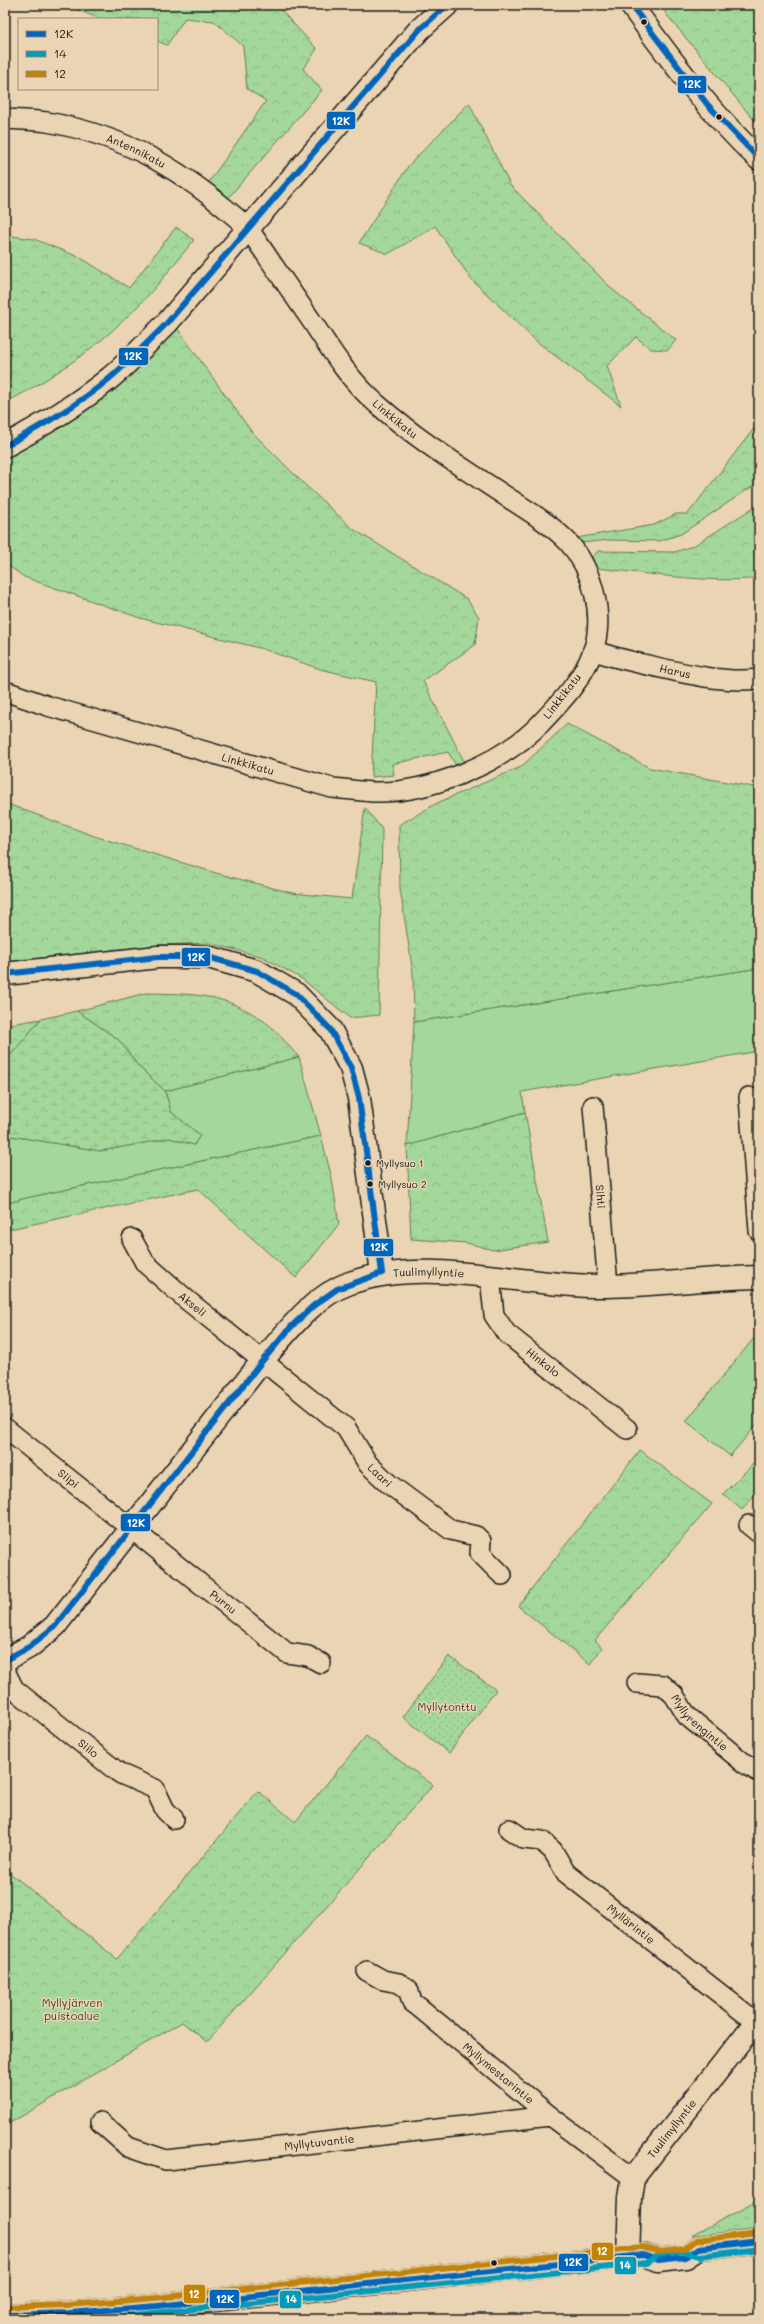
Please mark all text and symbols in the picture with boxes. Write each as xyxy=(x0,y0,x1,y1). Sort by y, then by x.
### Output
unlabelled marker xyxy=(639,17,649,27)
legend xyxy=(18,18,158,90)
text: 12K xyxy=(54,25,74,41)
text: 14 xyxy=(54,45,66,61)
text: 12 xyxy=(54,65,66,81)
line badge: 12K xyxy=(677,75,707,94)
text: 12K xyxy=(683,76,701,91)
line badge: 12K xyxy=(326,111,356,130)
unlabelled marker xyxy=(714,112,724,122)
text: 12K xyxy=(332,113,350,128)
street label: Antennikatu xyxy=(104,130,169,171)
line badge: 12K xyxy=(118,347,149,366)
text: 12K xyxy=(124,348,142,363)
street label: Linkkikatu xyxy=(370,396,421,441)
street label: Harus xyxy=(658,660,692,681)
street label: Linkkikatu xyxy=(539,670,584,722)
street label: Linkkikatu xyxy=(220,749,276,778)
line badge: 12K xyxy=(181,947,211,967)
text: 12K xyxy=(187,949,205,964)
place label: Myllysuo 1 xyxy=(376,1156,423,1170)
marker: Myllysuo 1 xyxy=(363,1158,373,1168)
place label: Myllysuo 2 xyxy=(378,1177,426,1191)
marker: Myllysuo 2 xyxy=(365,1179,375,1189)
street label: Sihti xyxy=(593,1184,610,1209)
line badge: 12K xyxy=(363,1238,394,1257)
text: 12K xyxy=(370,1239,388,1254)
street label: Tuulimyllyntie xyxy=(392,1264,465,1281)
street label: Akseli xyxy=(176,1288,210,1320)
street label: Hinkalo xyxy=(523,1344,564,1380)
street label: Laari xyxy=(365,1460,396,1490)
street label: Siipi xyxy=(55,1465,82,1491)
line badge: 12K xyxy=(120,1513,151,1532)
text: 12K xyxy=(127,1515,145,1530)
street label: Purnu xyxy=(207,1586,240,1617)
street label: Myllyrengintie xyxy=(668,1691,732,1754)
park label: Myllytonttu xyxy=(418,1699,476,1714)
street label: Siilo xyxy=(75,1735,102,1761)
street label: Myllärintie xyxy=(604,1900,658,1947)
park label: Myllyjärven puistoalue xyxy=(42,1995,102,2023)
street label: Myllymestarintie xyxy=(460,2039,538,2107)
street label: Tuulimyllyntie xyxy=(643,2096,699,2161)
street label: Myllytuvantie xyxy=(283,2130,355,2153)
line badge: 12 xyxy=(591,2242,614,2261)
text: 12 xyxy=(596,2243,608,2258)
line badge: 12K xyxy=(558,2253,589,2272)
text: 12K xyxy=(564,2254,582,2269)
line badge: 14 xyxy=(614,2256,637,2275)
text: 14 xyxy=(619,2257,631,2272)
unlabelled marker xyxy=(489,2258,499,2268)
line badge: 12 xyxy=(183,2284,206,2304)
text: 12 xyxy=(188,2286,200,2301)
line badge: 12K xyxy=(209,2289,240,2309)
line badge: 14 xyxy=(279,2290,302,2309)
text: 12K xyxy=(216,2291,234,2306)
text: 14 xyxy=(285,2291,297,2306)

